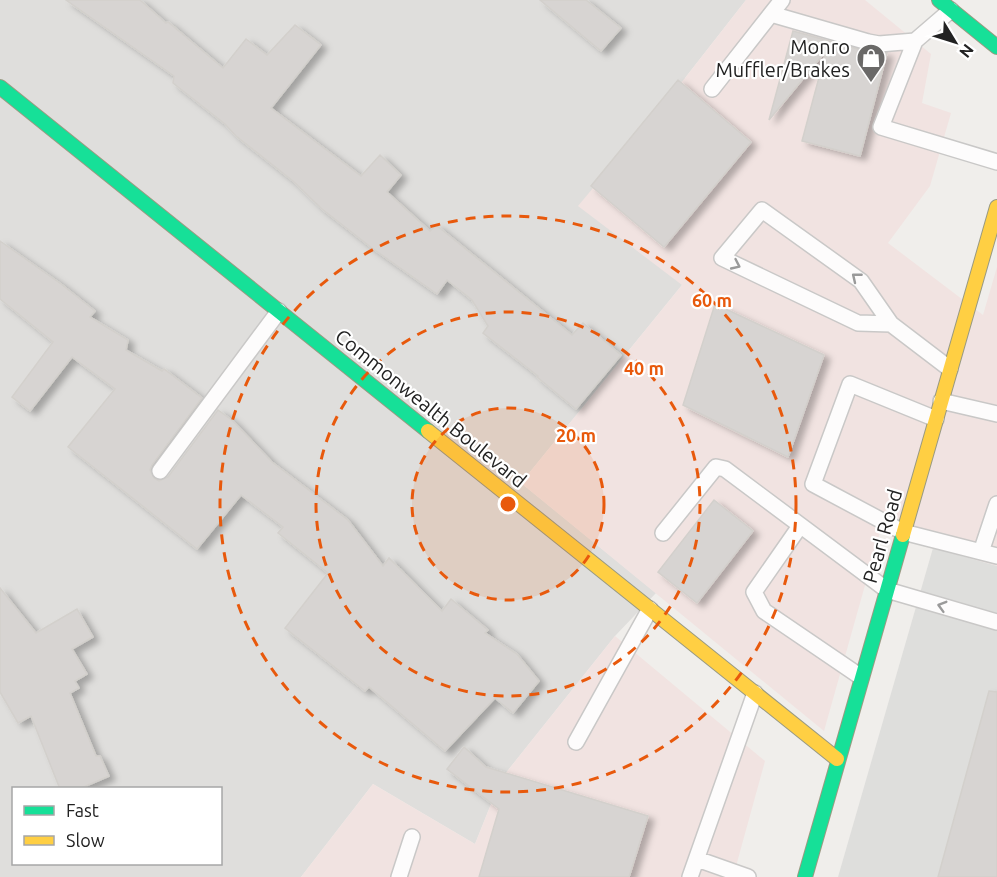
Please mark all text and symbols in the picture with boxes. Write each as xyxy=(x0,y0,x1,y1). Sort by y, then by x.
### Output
north arrow xyxy=(925,12,985,72)
place label: Monro Muffler/Brakes xyxy=(715,35,850,81)
text: N xyxy=(956,41,978,61)
shop icon: Monro Muffler/Brakes xyxy=(855,42,887,84)
one-way arrow xyxy=(730,258,741,270)
one-way arrow xyxy=(851,274,862,285)
text: 60 m xyxy=(692,290,732,310)
street label: Commonwealth Boulevard xyxy=(331,324,531,492)
text: 40 m xyxy=(624,358,664,378)
text: 20 m xyxy=(556,425,596,445)
street label: Pearl Road xyxy=(858,487,906,585)
centre of rings xyxy=(498,494,518,514)
one-way arrow xyxy=(937,601,948,613)
legend xyxy=(12,787,222,865)
text: Fast xyxy=(66,800,99,820)
text: Slow xyxy=(66,830,105,850)

